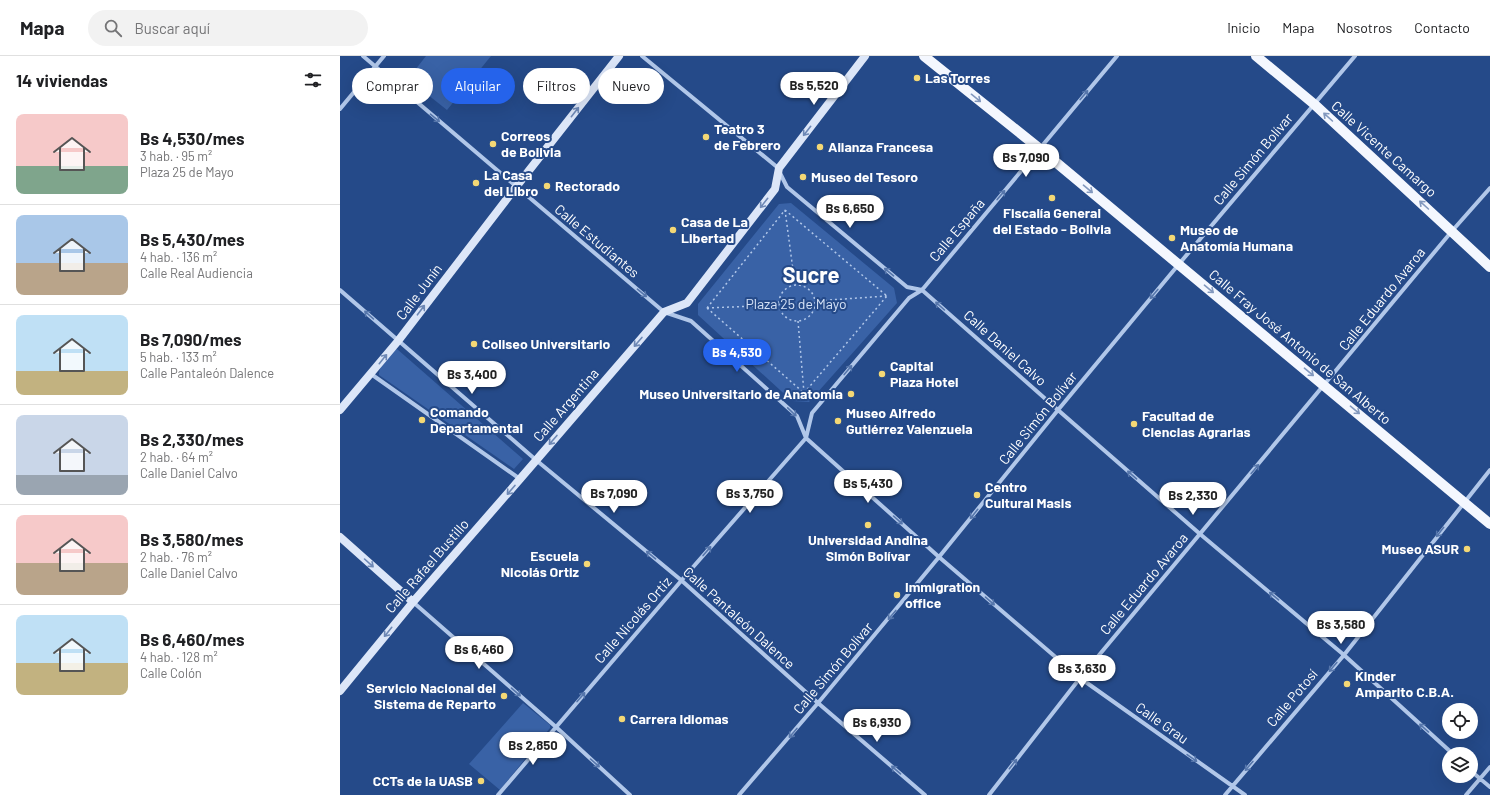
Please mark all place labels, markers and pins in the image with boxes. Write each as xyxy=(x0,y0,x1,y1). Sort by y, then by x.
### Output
place label: Las Torres xyxy=(925,69,990,86)
pin: Bs 5,520 xyxy=(773,72,855,106)
marker: Las Torres xyxy=(912,73,922,83)
place label: Teatro 3 de Febrero xyxy=(714,120,781,153)
place label: Correos de Bolivia xyxy=(501,127,561,160)
marker: Teatro 3 de Febrero xyxy=(701,132,711,142)
place label: Alianza Francesa xyxy=(828,138,933,155)
marker: Correos de Bolivia xyxy=(488,139,498,149)
marker: Alianza Francesa xyxy=(815,142,825,152)
pin: Bs 7,090 xyxy=(985,144,1067,178)
place label: La Casa del Libro xyxy=(484,166,538,199)
place label: Museo del Tesoro xyxy=(811,168,918,185)
marker: Museo del Tesoro xyxy=(798,172,808,182)
place label: Rectorado xyxy=(555,177,620,194)
marker: La Casa del Libro xyxy=(471,178,481,188)
marker: Rectorado xyxy=(542,181,552,191)
marker: Fiscalía General del Estado - Bolivia xyxy=(1047,193,1057,203)
pin: Bs 6,650 xyxy=(809,195,891,229)
place label: Fiscalía General del Estado - Bolivia xyxy=(993,204,1111,237)
place label: Casa de La Libertad xyxy=(681,213,748,246)
place label: Museo de Anatomía Humana xyxy=(1180,221,1293,254)
marker: Casa de La Libertad xyxy=(668,225,678,235)
marker: Museo de Anatomía Humana xyxy=(1167,233,1177,243)
place label: Coliseo Universitario xyxy=(482,335,611,352)
marker: Coliseo Universitario xyxy=(469,339,479,349)
pin: Bs 4,530 xyxy=(696,339,778,373)
place label: Capital Plaza Hotel xyxy=(890,357,958,390)
pin: Bs 3,400 xyxy=(431,361,513,395)
marker: Capital Plaza Hotel xyxy=(877,369,887,379)
place label: Museo Universitario de Anatomia xyxy=(639,385,843,402)
marker: Museo Universitario de Anatomia xyxy=(846,389,856,399)
place label: Comando Departamental xyxy=(430,403,523,436)
place label: Museo Alfredo Gutiérrez Valenzuela xyxy=(846,404,973,437)
place label: Facultad de Ciencias Agrarias xyxy=(1142,407,1251,440)
marker: Comando Departamental xyxy=(417,415,427,425)
marker: Museo Alfredo Gutiérrez Valenzuela xyxy=(833,416,843,426)
marker: Facultad de Ciencias Agrarias xyxy=(1129,419,1139,429)
pin: Bs 5,430 xyxy=(827,470,909,504)
place label: Centro Cultural Masis xyxy=(985,478,1071,511)
pin: Bs 7,090 xyxy=(573,480,655,514)
pin: Bs 3,750 xyxy=(709,480,791,514)
pin: Bs 2,330 xyxy=(1152,482,1234,516)
marker: Centro Cultural Masis xyxy=(972,490,982,500)
marker: Universidad Andina Simón Bolívar xyxy=(863,520,873,530)
place label: Universidad Andina Simón Bolívar xyxy=(808,531,928,564)
place label: Museo ASUR xyxy=(1382,540,1459,557)
marker: Museo ASUR xyxy=(1462,544,1472,554)
place label: Escuela Nicolás Ortiz xyxy=(501,547,580,580)
marker: Escuela Nicolás Ortiz xyxy=(582,559,592,569)
place label: Immigration office xyxy=(905,578,980,611)
marker: Immigration office xyxy=(892,590,902,600)
pin: Bs 3,580 xyxy=(1300,611,1382,645)
pin: Bs 6,460 xyxy=(438,636,520,670)
pin: Bs 3,630 xyxy=(1041,655,1123,689)
place label: Kinder Amparito C.B.A. xyxy=(1355,667,1454,700)
place label: Servicio Nacional del Sistema de Reparto xyxy=(366,679,496,712)
marker: Kinder Amparito C.B.A. xyxy=(1342,679,1352,689)
marker: Servicio Nacional del Sistema de Reparto xyxy=(499,691,509,701)
pin: Bs 6,930 xyxy=(836,709,918,743)
place label: Carrera Idiomas xyxy=(630,710,729,727)
marker: Carrera Idiomas xyxy=(617,714,627,724)
pin: Bs 2,850 xyxy=(492,732,574,766)
place label: CCTs de la UASB xyxy=(373,772,473,789)
marker: CCTs de la UASB xyxy=(476,776,486,786)

